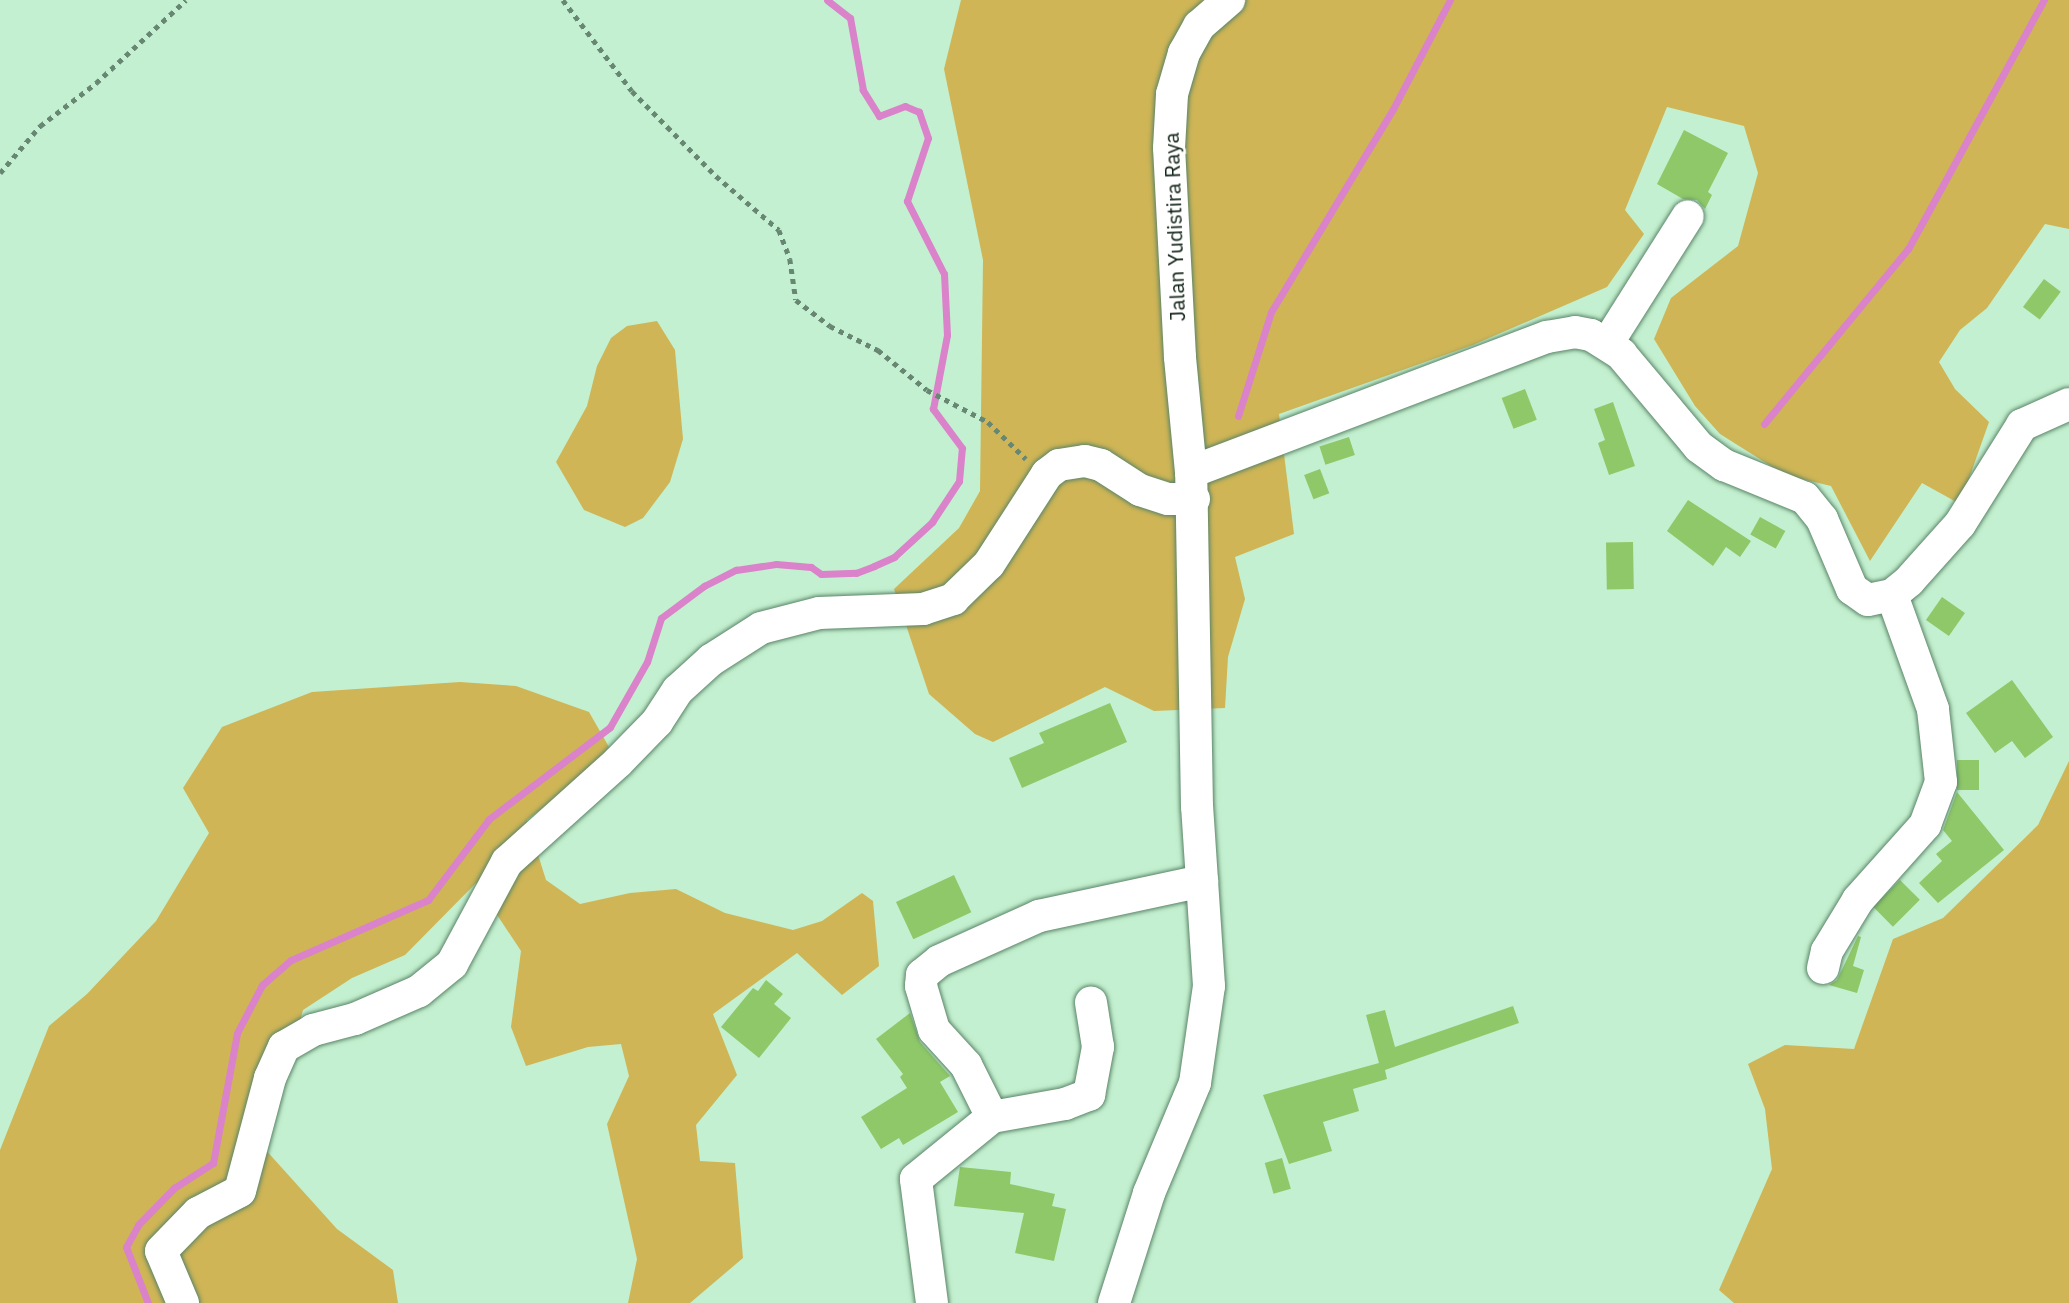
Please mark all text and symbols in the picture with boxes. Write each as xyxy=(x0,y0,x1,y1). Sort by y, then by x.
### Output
street label: Jalan Yudistira Raya xyxy=(1158,132,1190,322)

